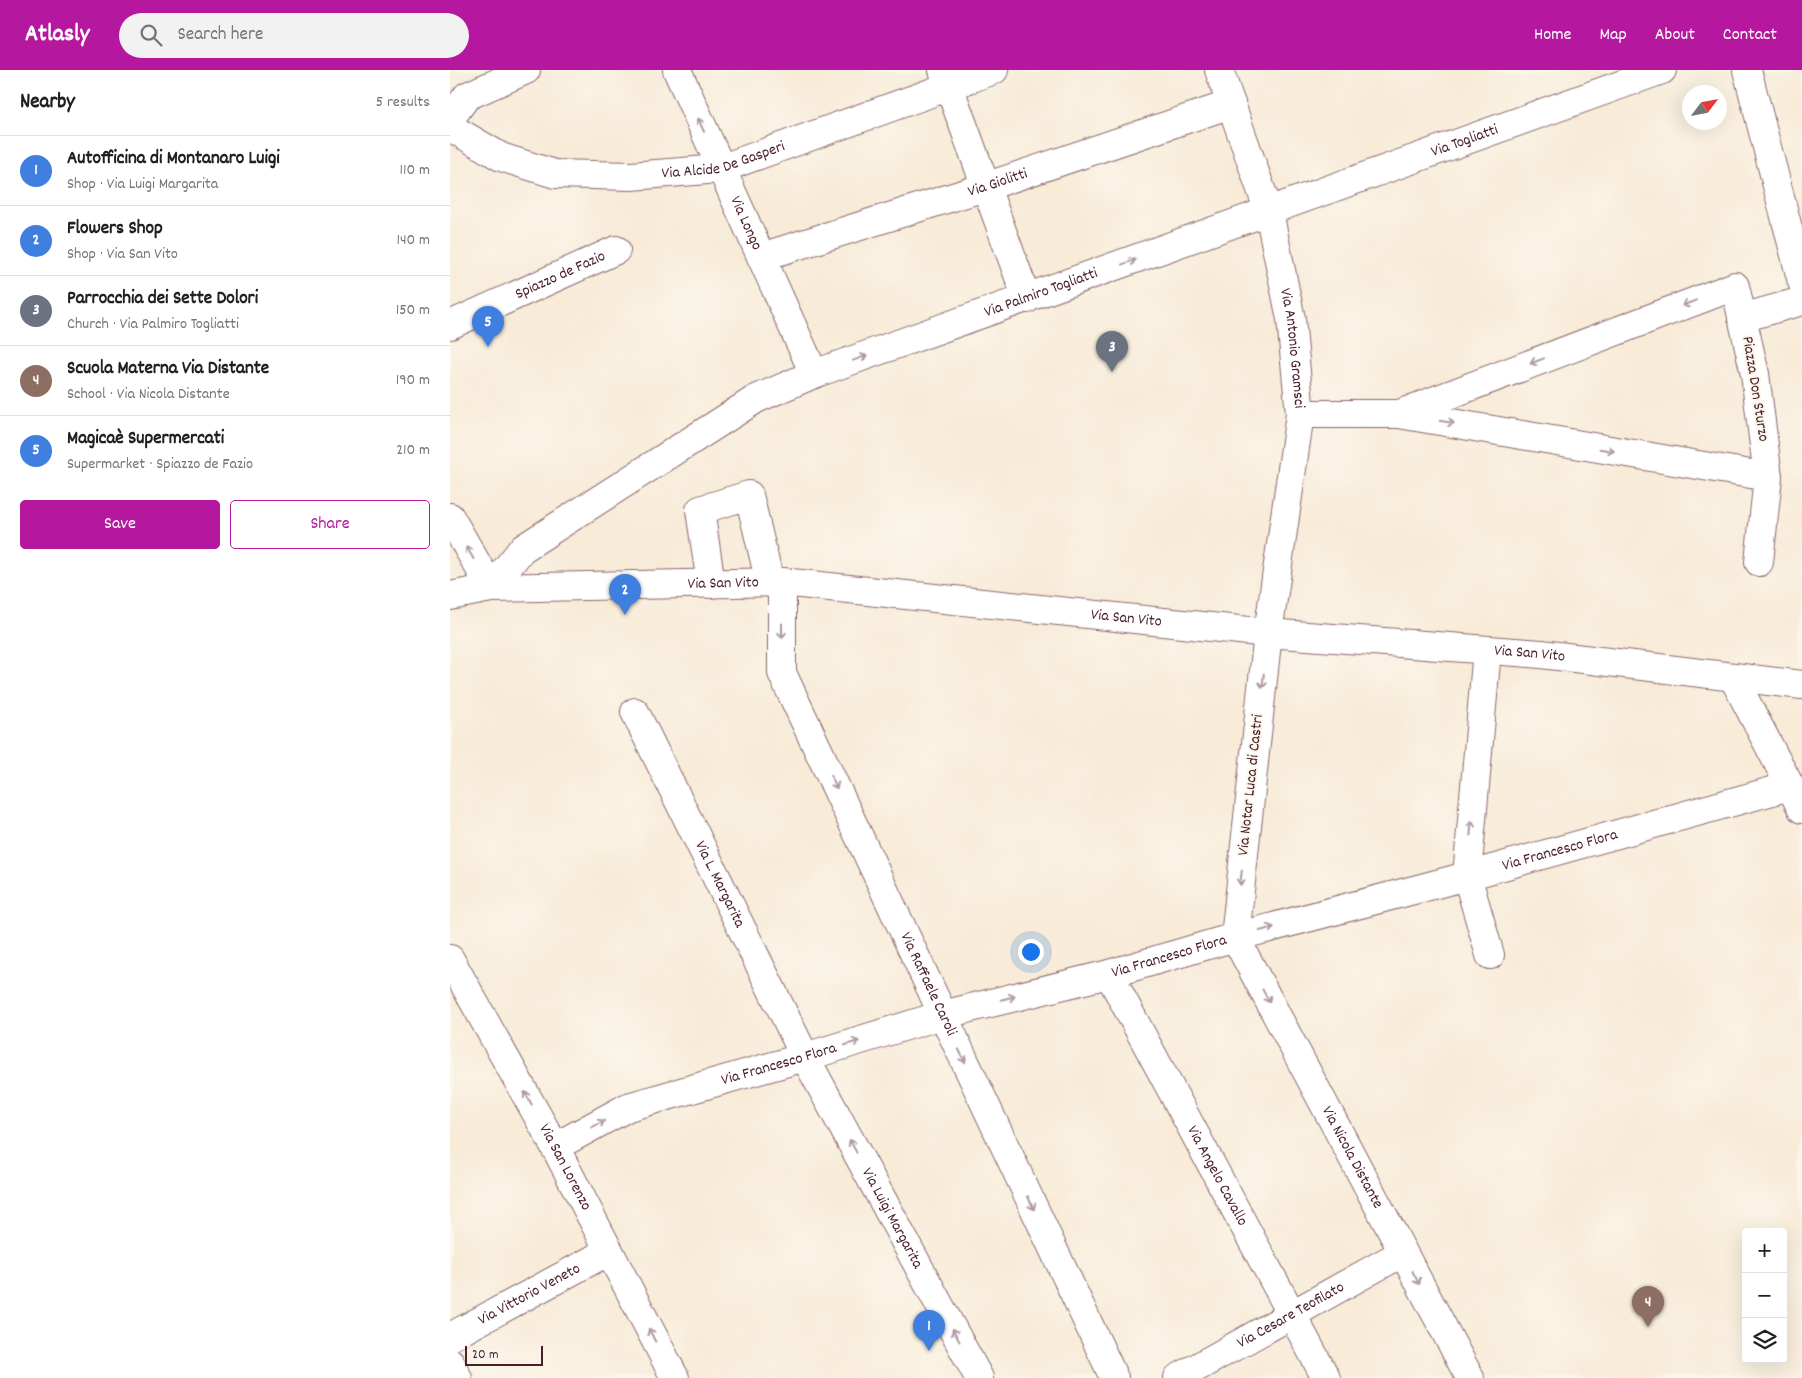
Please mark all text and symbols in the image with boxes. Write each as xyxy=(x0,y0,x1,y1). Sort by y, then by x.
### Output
search box xyxy=(119,13,469,58)
text: Atlasly xyxy=(25,18,89,52)
icon: search xyxy=(137,21,165,49)
text: Search here xyxy=(177,22,263,49)
text: Home xyxy=(1534,23,1571,48)
text: Map xyxy=(1599,23,1627,48)
text: About xyxy=(1655,23,1695,48)
text: Contact xyxy=(1723,23,1777,48)
north arrow xyxy=(1682,85,1727,130)
text: Nearby xyxy=(20,88,75,118)
text: 5 results xyxy=(376,91,430,114)
one-way arrow xyxy=(695,118,705,133)
street label: Via Togliatti xyxy=(1428,118,1501,163)
street label: Via Alcide De Gasperi xyxy=(661,135,788,185)
text: Autofficina di Montanaro Luigi xyxy=(67,146,280,173)
text: 1 xyxy=(34,159,38,182)
text: 110 m xyxy=(400,159,430,182)
street label: Via Giolitti xyxy=(965,162,1030,203)
text: Shop · Via Luigi Margarita xyxy=(67,173,218,196)
street label: Via Longo xyxy=(724,192,768,254)
text: Flowers Shop xyxy=(67,216,163,243)
text: 2 xyxy=(33,229,40,252)
text: 140 m xyxy=(396,229,430,252)
text: Shop · Via San Vito xyxy=(67,243,178,266)
street label: Spiazzo de Fazio xyxy=(511,245,609,306)
one-way arrow xyxy=(1121,257,1136,266)
street label: Via Palmiro Togliatti xyxy=(981,262,1101,324)
text: Parrocchia dei Sette Dolori xyxy=(67,286,258,313)
street label: Via Antonio Gramsci xyxy=(1273,286,1311,409)
text: 3 xyxy=(32,299,40,322)
text: 150 m xyxy=(396,299,430,322)
one-way arrow xyxy=(1682,299,1698,308)
pin: 5 xyxy=(472,306,504,347)
text: Church · Via Palmiro Togliatti xyxy=(67,313,239,336)
pin: 3 xyxy=(1096,331,1128,372)
street label: Piazza Don Sturzo xyxy=(1735,335,1775,443)
one-way arrow xyxy=(852,353,868,362)
text: Scuola Materna Via Distante xyxy=(67,356,269,383)
one-way arrow xyxy=(1530,357,1546,366)
text: 4 xyxy=(33,369,39,392)
text: 190 m xyxy=(396,369,430,392)
text: School · Via Nicola Distante xyxy=(67,383,230,406)
one-way arrow xyxy=(1438,418,1454,428)
text: Magicaè Supermercati xyxy=(67,426,224,453)
text: 5 xyxy=(32,439,40,462)
text: 210 m xyxy=(396,439,430,462)
one-way arrow xyxy=(1598,445,1614,455)
text: Supermarket · Spiazzo de Fazio xyxy=(67,453,253,476)
button: Save xyxy=(20,500,220,549)
button: Share xyxy=(230,500,430,549)
one-way arrow xyxy=(465,546,475,560)
street label: Via San Vito xyxy=(687,571,759,595)
pin: 2 xyxy=(609,574,641,615)
street label: Via San Vito xyxy=(1090,603,1163,633)
one-way arrow xyxy=(777,622,787,639)
street label: Via San Vito xyxy=(1493,639,1566,668)
one-way arrow xyxy=(1258,673,1268,689)
street label: Via Notar Luca di Castri xyxy=(1232,713,1270,857)
one-way arrow xyxy=(829,774,839,789)
one-way arrow xyxy=(1466,820,1476,836)
street label: Via Francesco Flora xyxy=(1500,823,1621,877)
street label: Via L. Margarita xyxy=(689,837,751,932)
one-way arrow xyxy=(1236,869,1246,885)
one-way arrow xyxy=(1258,924,1274,933)
street label: Via Francesco Flora xyxy=(1109,928,1230,984)
street label: Via Raffaele Caroli xyxy=(894,929,963,1040)
your location xyxy=(1018,939,1044,965)
one-way arrow xyxy=(1261,988,1271,1003)
one-way arrow xyxy=(1000,993,1016,1003)
street label: Via Francesco Flora xyxy=(719,1036,840,1092)
one-way arrow xyxy=(844,1037,860,1047)
one-way arrow xyxy=(957,1048,967,1063)
one-way arrow xyxy=(522,1091,532,1106)
street label: Via Nicola Distante xyxy=(1316,1102,1389,1213)
one-way arrow xyxy=(590,1118,605,1128)
street label: Via San Lorenzo xyxy=(533,1120,597,1214)
street label: Via Angelo Cavallo xyxy=(1181,1121,1254,1230)
one-way arrow xyxy=(848,1139,858,1154)
street label: Via Luigi Margarita xyxy=(856,1164,929,1273)
one-way arrow xyxy=(1027,1195,1036,1210)
map controls xyxy=(1742,1228,1787,1363)
button: + xyxy=(1742,1228,1787,1273)
street label: Via Vittorio Veneto xyxy=(474,1257,584,1331)
one-way arrow xyxy=(1411,1271,1421,1286)
button: − xyxy=(1742,1273,1787,1318)
street label: Via Cesare Teofilato xyxy=(1233,1276,1349,1354)
pin: 4 xyxy=(1632,1286,1664,1327)
pin: 1 xyxy=(913,1310,945,1351)
button: layers xyxy=(1742,1318,1787,1363)
one-way arrow xyxy=(647,1327,657,1342)
one-way arrow xyxy=(951,1328,960,1343)
scale bar xyxy=(465,1343,542,1366)
text: 20 m xyxy=(472,1345,499,1365)

